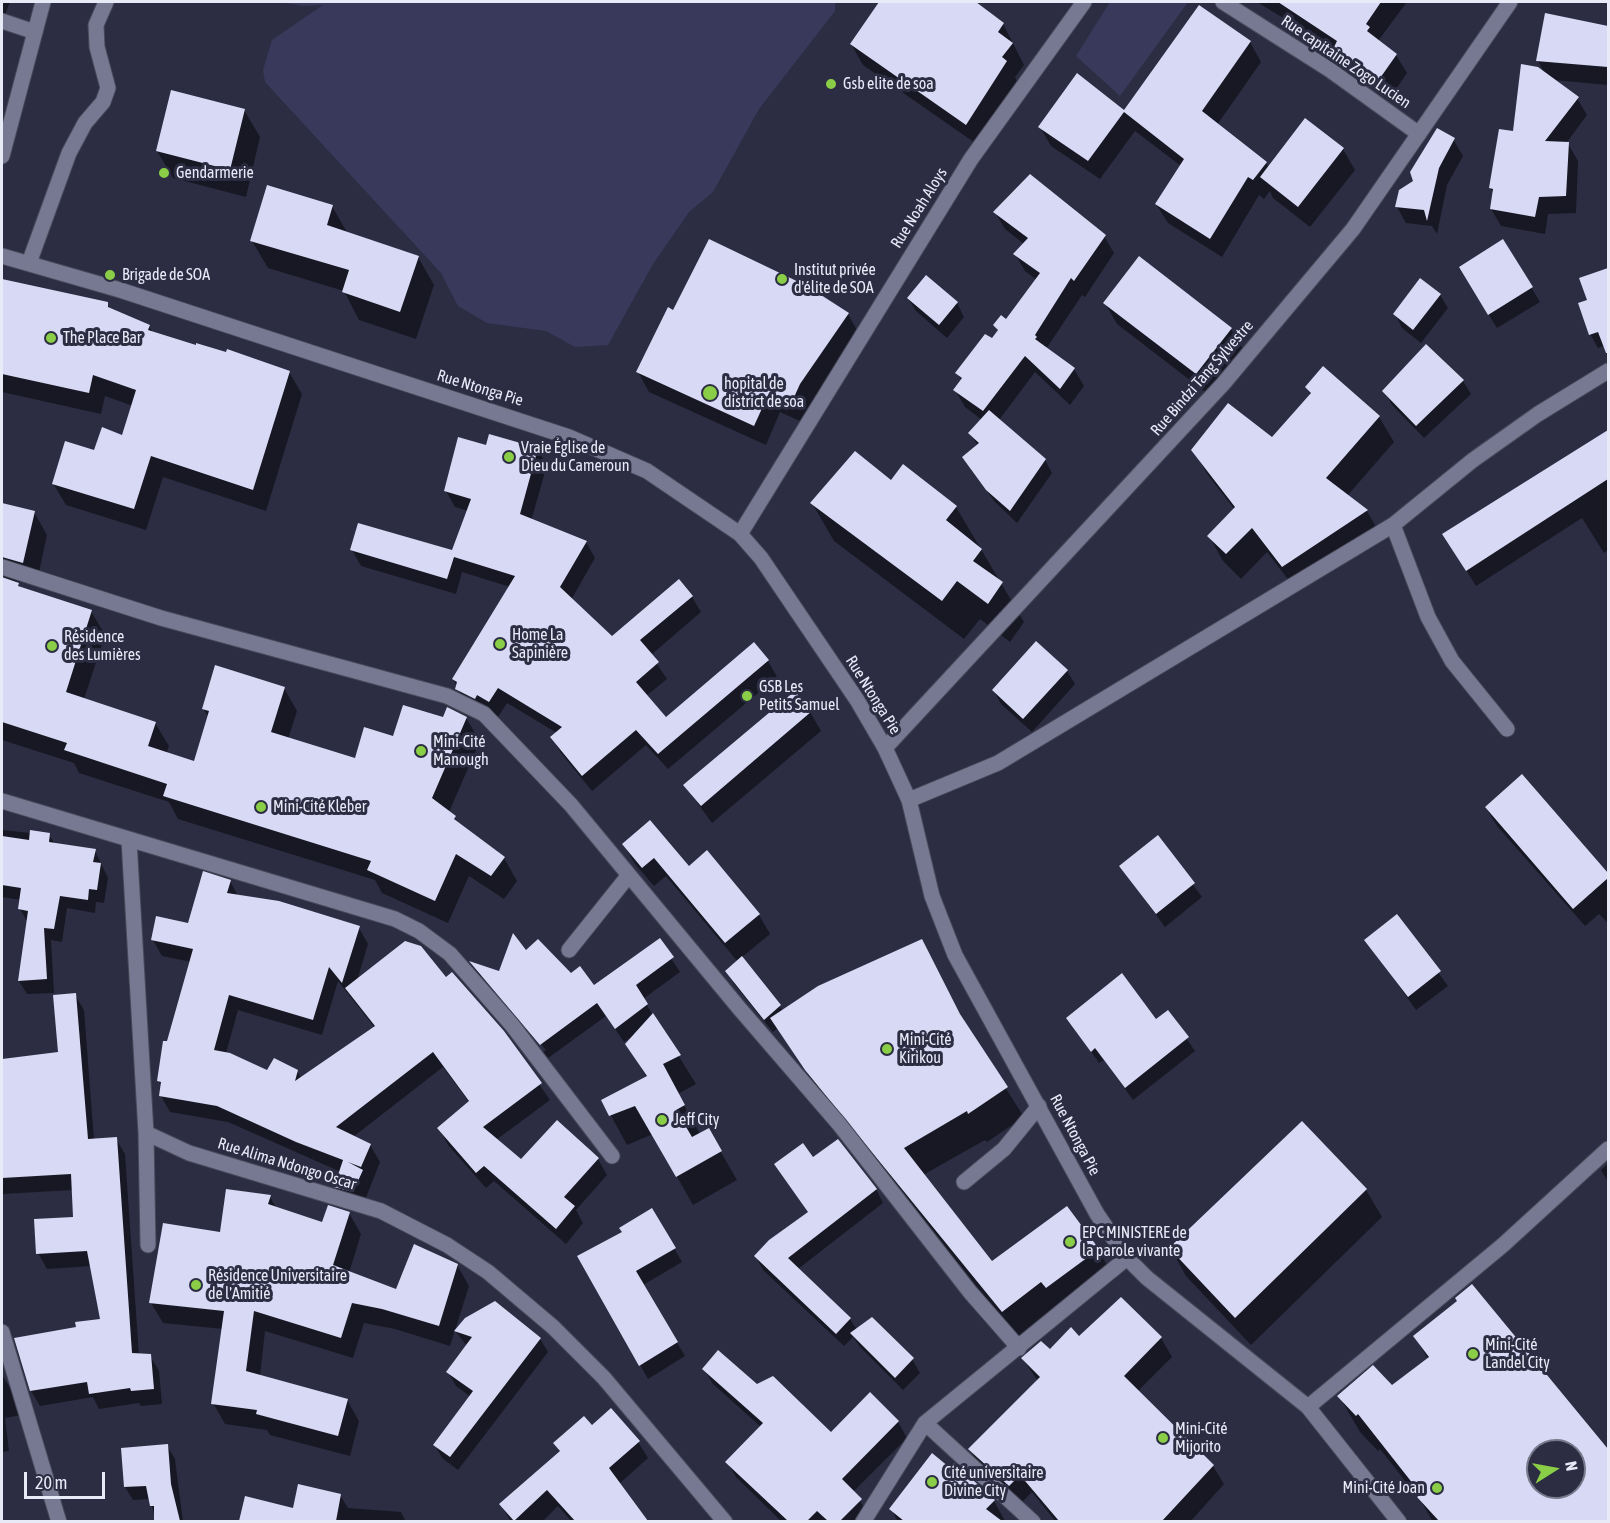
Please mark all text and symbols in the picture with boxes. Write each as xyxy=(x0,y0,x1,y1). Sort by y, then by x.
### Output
street label: Rue capitaine Zogo Lucien xyxy=(1278,11,1414,113)
place label: Gsb elite de soa xyxy=(843,74,934,94)
marker: Gsb elite de soa xyxy=(824,77,838,91)
place label: Gendarmerie xyxy=(176,163,254,183)
street label: Rue Noah Aloys xyxy=(887,164,951,252)
marker: Gendarmerie xyxy=(157,166,171,180)
place label: Institut privée d'élite de SOA xyxy=(794,260,876,298)
place label: Brigade de SOA xyxy=(122,265,210,285)
marker: Brigade de SOA xyxy=(103,268,117,282)
marker: Institut privée d'élite de SOA xyxy=(775,272,789,286)
street label: Rue Bindzi Tang Sylvestre xyxy=(1147,316,1257,440)
place label: The Place Bar xyxy=(63,328,142,348)
marker: The Place Bar xyxy=(44,331,58,345)
street label: Rue Ntonga Pie xyxy=(435,366,525,410)
place label: hopital de district de soa xyxy=(724,374,804,412)
marker: hopital de district de soa xyxy=(701,384,719,402)
place label: Vraie Église de Dieu du Cameroun xyxy=(521,438,629,476)
marker: Vraie Église de Dieu du Cameroun xyxy=(502,450,516,464)
place label: Home La Sapinière xyxy=(512,625,568,663)
place label: Résidence des Lumières xyxy=(64,627,141,665)
marker: Home La Sapinière xyxy=(493,637,507,651)
marker: Résidence des Lumières xyxy=(45,639,59,653)
street label: Rue Ntonga Pie xyxy=(841,652,905,738)
place label: GSB Les Petits Samuel xyxy=(759,677,840,715)
marker: GSB Les Petits Samuel xyxy=(740,689,754,703)
place label: Mini-Cité Manough xyxy=(433,732,489,770)
marker: Mini-Cité Manough xyxy=(414,744,428,758)
place label: Mini-Cité Kleber xyxy=(273,797,366,817)
marker: Mini-Cité Kleber xyxy=(254,800,268,814)
place label: Mini-Cité Kirikou xyxy=(899,1030,951,1068)
marker: Mini-Cité Kirikou xyxy=(880,1042,894,1056)
street label: Rue Ntonga Pie xyxy=(1046,1091,1104,1179)
place label: Jeff City xyxy=(674,1110,719,1130)
marker: Jeff City xyxy=(655,1113,669,1127)
street label: Rue Alima Ndongo Oscar xyxy=(215,1134,359,1194)
place label: EPC MINISTERE de la parole vivante xyxy=(1082,1223,1187,1261)
marker: EPC MINISTERE de la parole vivante xyxy=(1063,1235,1077,1249)
place label: Résidence Universitaire de l'Amitié xyxy=(208,1266,347,1304)
marker: Résidence Universitaire de l'Amitié xyxy=(189,1278,203,1292)
place label: Mini-Cité Landel City xyxy=(1485,1335,1550,1373)
marker: Mini-Cité Landel City xyxy=(1466,1347,1480,1361)
place label: Mini-Cité Mijorito xyxy=(1175,1419,1227,1457)
marker: Mini-Cité Mijorito xyxy=(1156,1431,1170,1445)
north arrow xyxy=(1526,1439,1586,1499)
scale bar xyxy=(27,1460,108,1498)
text: N xyxy=(1562,1460,1581,1472)
place label: Cité universitaire Divine City xyxy=(944,1463,1043,1501)
text: 20 m xyxy=(35,1472,67,1493)
marker: Cité universitaire Divine City xyxy=(925,1475,939,1489)
place label: Mini-Cité Joan xyxy=(1343,1478,1425,1498)
marker: Mini-Cité Joan xyxy=(1430,1481,1444,1495)

